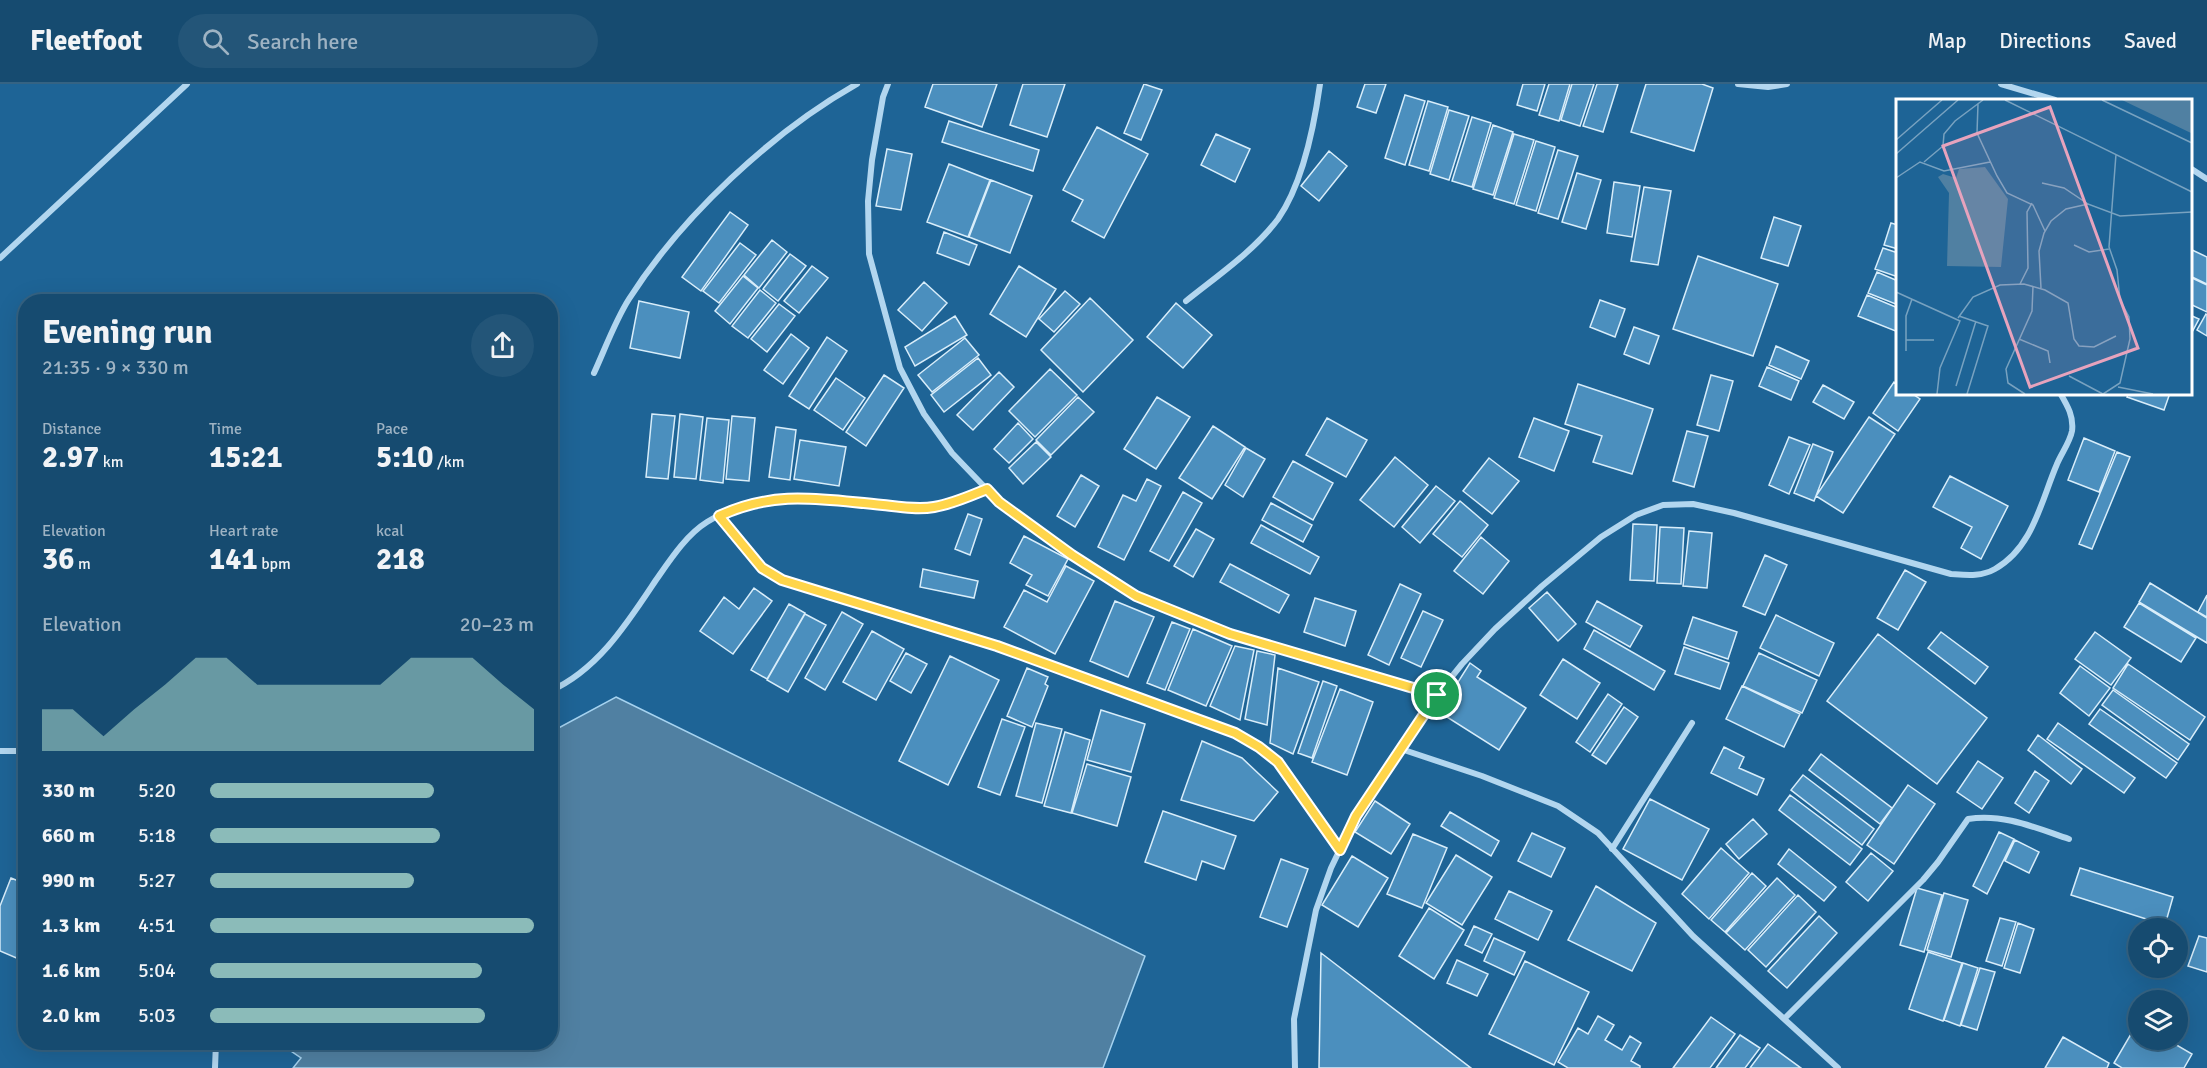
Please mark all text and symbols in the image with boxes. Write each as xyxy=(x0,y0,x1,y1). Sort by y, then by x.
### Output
search box xyxy=(178,14,598,68)
text: Fleetfoot xyxy=(30,24,142,58)
icon: search xyxy=(199,25,232,58)
text: Search here xyxy=(247,28,358,55)
text: Map xyxy=(1928,28,1966,54)
text: Directions xyxy=(1999,28,2091,54)
text: Saved xyxy=(2124,28,2177,54)
inset map xyxy=(1896,99,2192,394)
text: Evening run xyxy=(42,312,212,353)
button: share xyxy=(471,314,534,377)
text: 21:35 · 9 × 330 m xyxy=(42,355,189,380)
text: Distance xyxy=(42,419,102,439)
text: Time xyxy=(209,419,242,439)
text: Pace xyxy=(376,419,408,439)
text: 2.97 xyxy=(42,439,99,476)
text: 15:21 xyxy=(209,439,283,476)
text: 5:10 xyxy=(376,439,433,476)
text: km xyxy=(99,452,124,472)
text: /km xyxy=(433,452,465,472)
text: Elevation xyxy=(42,521,106,541)
text: Heart rate xyxy=(209,521,278,541)
text: kcal xyxy=(376,521,404,541)
text: 36 xyxy=(42,541,74,578)
text: 141 xyxy=(209,541,258,578)
text: 218 xyxy=(376,541,425,578)
text: m xyxy=(74,554,91,574)
text: bpm xyxy=(258,554,291,574)
text: Elevation xyxy=(42,612,122,637)
text: 20–23 m xyxy=(460,612,534,637)
pin xyxy=(1411,669,1462,720)
icon: arrive xyxy=(1420,678,1453,711)
text: 330 m xyxy=(42,778,95,803)
text: 5:20 xyxy=(138,778,176,803)
text: 660 m xyxy=(42,823,95,848)
text: 5:18 xyxy=(138,823,176,848)
text: 990 m xyxy=(42,868,95,893)
text: 5:27 xyxy=(138,868,176,893)
text: 1.3 km xyxy=(42,913,100,938)
text: 4:51 xyxy=(138,913,176,938)
map controls xyxy=(2128,918,2188,1050)
button: locate xyxy=(2128,918,2188,978)
text: 1.6 km xyxy=(42,958,100,983)
text: 5:04 xyxy=(138,958,176,983)
button: layers xyxy=(2128,990,2188,1050)
text: 2.0 km xyxy=(42,1003,100,1028)
text: 5:03 xyxy=(138,1003,176,1028)

